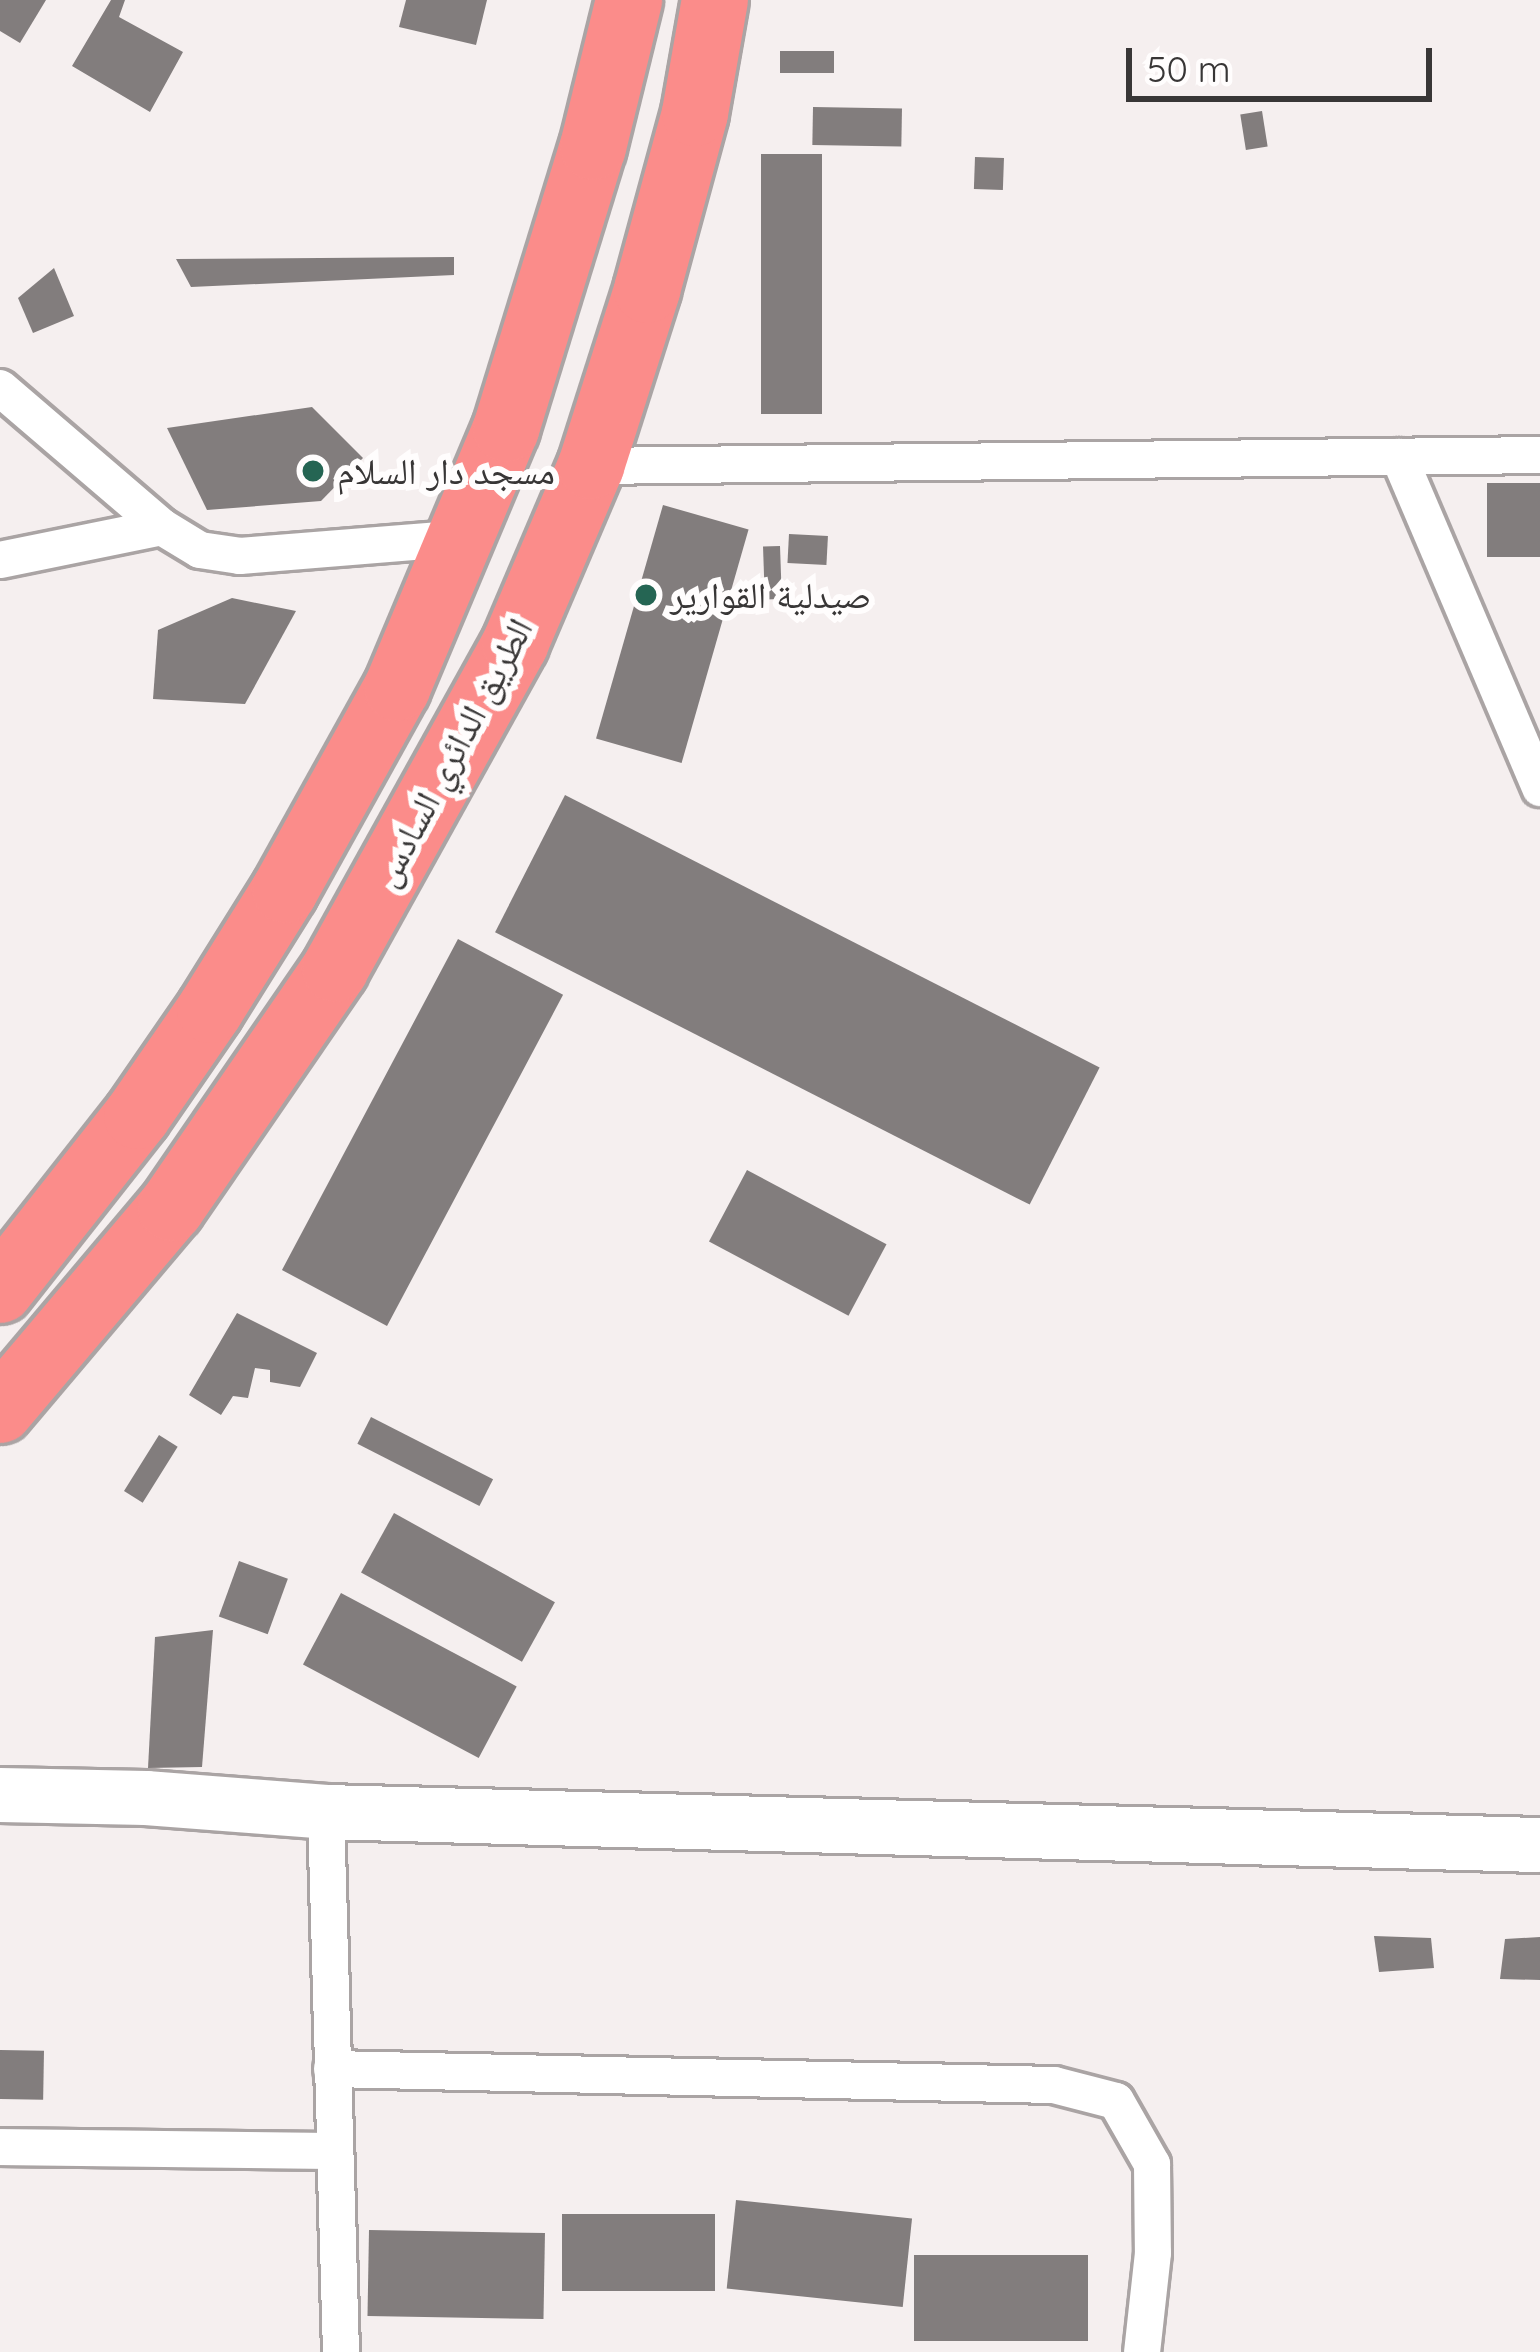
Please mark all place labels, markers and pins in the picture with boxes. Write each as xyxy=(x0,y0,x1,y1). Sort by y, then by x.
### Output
place label: مسجد دار السلام xyxy=(337,449,555,493)
marker: مسجد دار السلام xyxy=(300,458,326,484)
place label: صيدلية القوارير xyxy=(670,573,871,617)
marker: صيدلية القوارير xyxy=(633,582,659,608)

